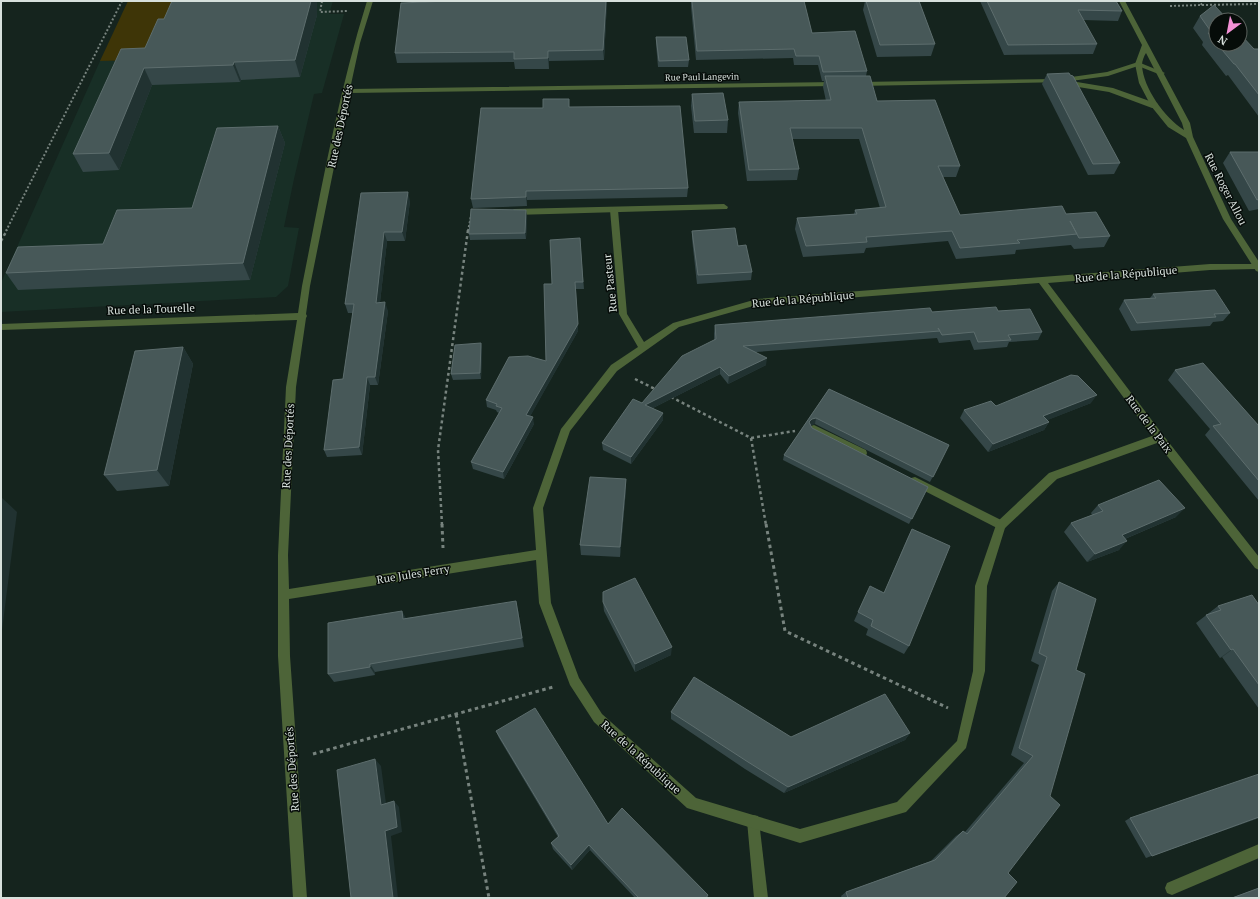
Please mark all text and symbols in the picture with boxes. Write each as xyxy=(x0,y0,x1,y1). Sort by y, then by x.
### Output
north arrow xyxy=(1208,12,1248,52)
text: N xyxy=(1215,32,1230,49)
street label: Rue Paul Langevin xyxy=(665,70,740,84)
street label: Rue des Déportés xyxy=(324,83,356,169)
street label: Rue Roger Allou xyxy=(1202,151,1250,228)
street label: Rue Pasteur xyxy=(600,252,620,313)
street label: Rue de la République xyxy=(1074,263,1178,285)
street label: Rue de la République xyxy=(751,288,855,310)
street label: Rue de la Tourelle xyxy=(107,300,196,318)
street label: Rue de la Paix xyxy=(1123,392,1175,456)
street label: Rue des Déportés xyxy=(279,403,297,489)
street label: Rue Jules Ferry xyxy=(376,561,451,587)
street label: Rue de la République xyxy=(598,717,684,797)
street label: Rue des Déportés xyxy=(282,726,302,812)

